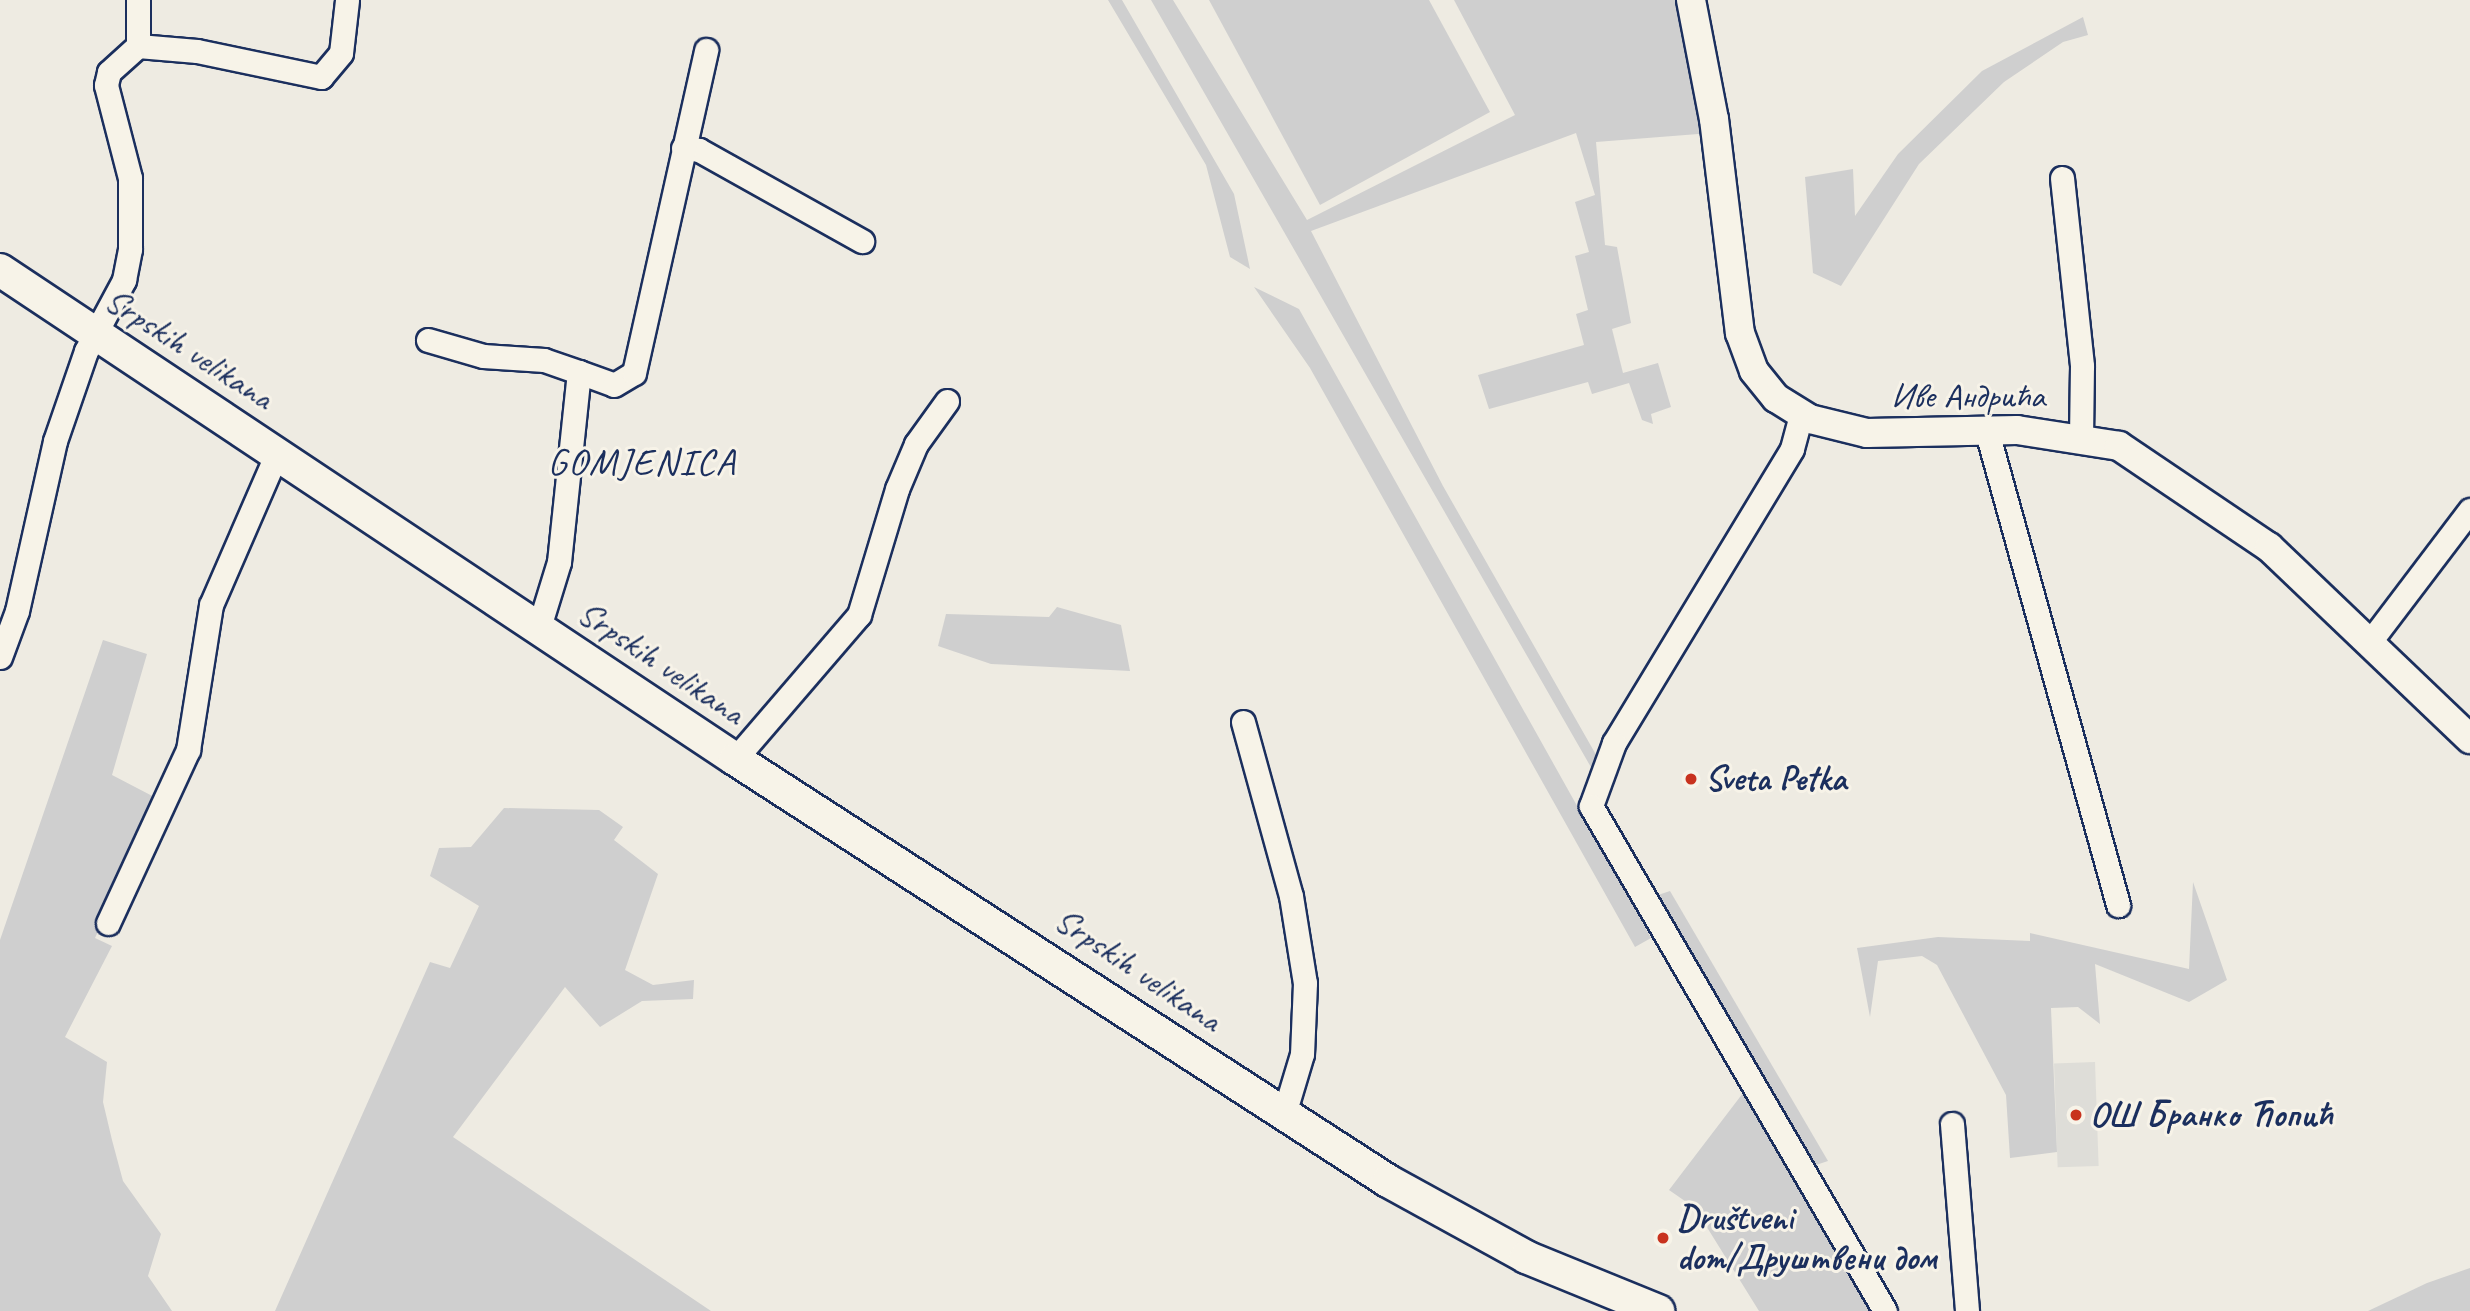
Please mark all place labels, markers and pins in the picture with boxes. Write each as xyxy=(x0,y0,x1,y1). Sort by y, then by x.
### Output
place label: Sveta Petka xyxy=(1705,758,1845,800)
marker: Sveta Petka xyxy=(1683,771,1699,787)
place label: ОШ Бранко Ћопић xyxy=(2090,1094,2330,1136)
marker: ОШ Бранко Ћопић xyxy=(2068,1107,2084,1123)
place label: Društveni dom/Друштвени дом xyxy=(1677,1197,1940,1279)
marker: Društveni dom/Друштвени дом xyxy=(1655,1230,1671,1246)

